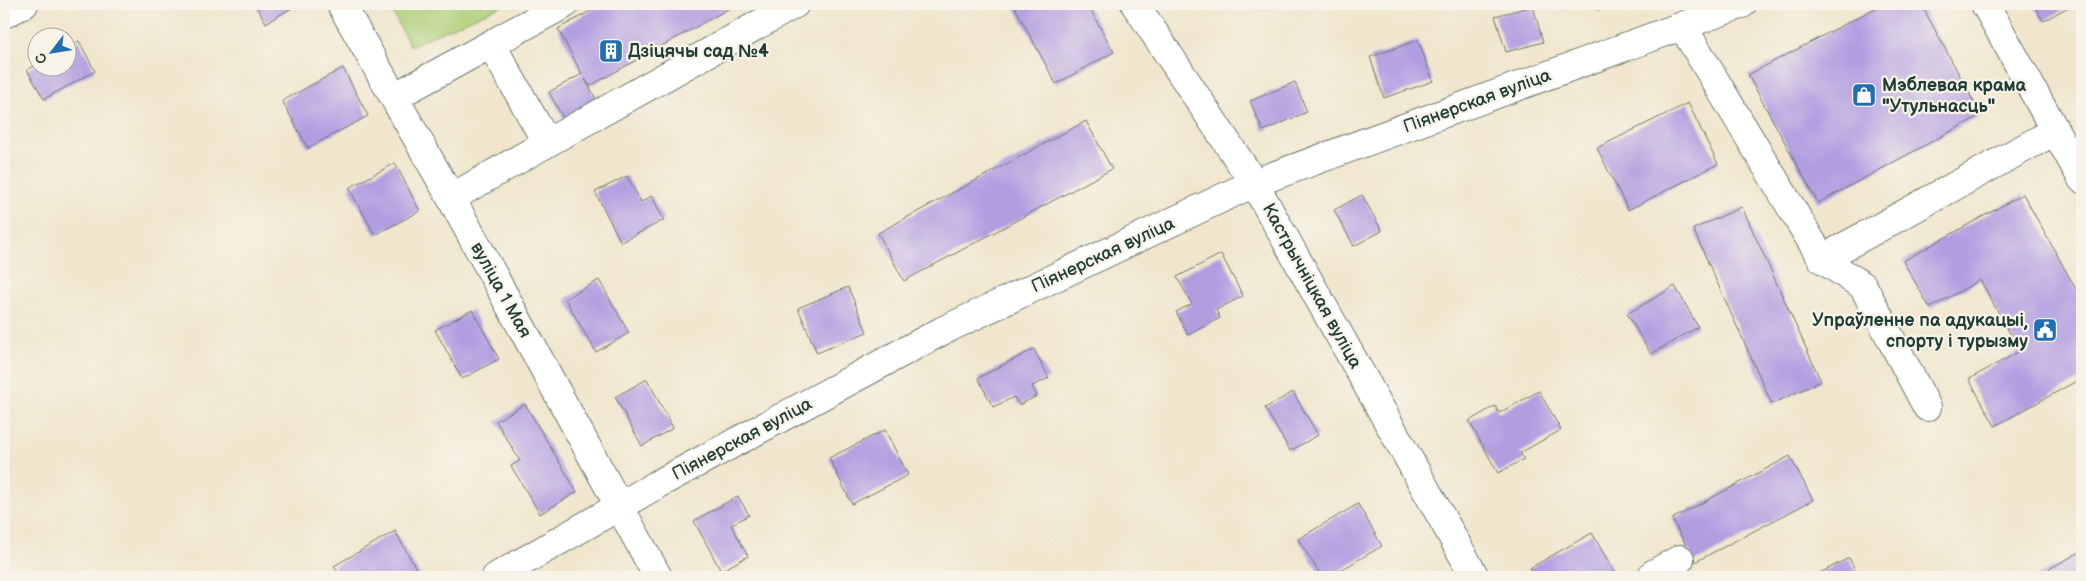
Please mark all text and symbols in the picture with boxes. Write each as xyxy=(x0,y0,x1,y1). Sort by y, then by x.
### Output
north arrow xyxy=(28,28,78,78)
building icon: Дзіцячы сад №4 xyxy=(598,38,624,64)
place label: Дзіцячы сад №4 xyxy=(628,41,769,62)
text: С xyxy=(31,50,51,67)
street label: Піянерская вуліца xyxy=(1400,64,1554,137)
place label: Мэблевая крама "Утульнасць" xyxy=(1882,75,2027,117)
shop icon: Мэблевая крама "Утульнасць" xyxy=(1851,82,1877,108)
street label: Кастрычніцкая вуліца xyxy=(1258,200,1366,372)
street label: Піянерская вуліца xyxy=(1028,212,1178,297)
street label: вуліца 1 Мая xyxy=(466,239,536,341)
place label: Упраўленне па адукацыі, спорту і турызму xyxy=(1812,310,2028,352)
public building icon: Упраўленне па адукацыі, спорту і турызму xyxy=(2032,317,2058,343)
street label: Піянерская вуліца xyxy=(668,393,816,485)

